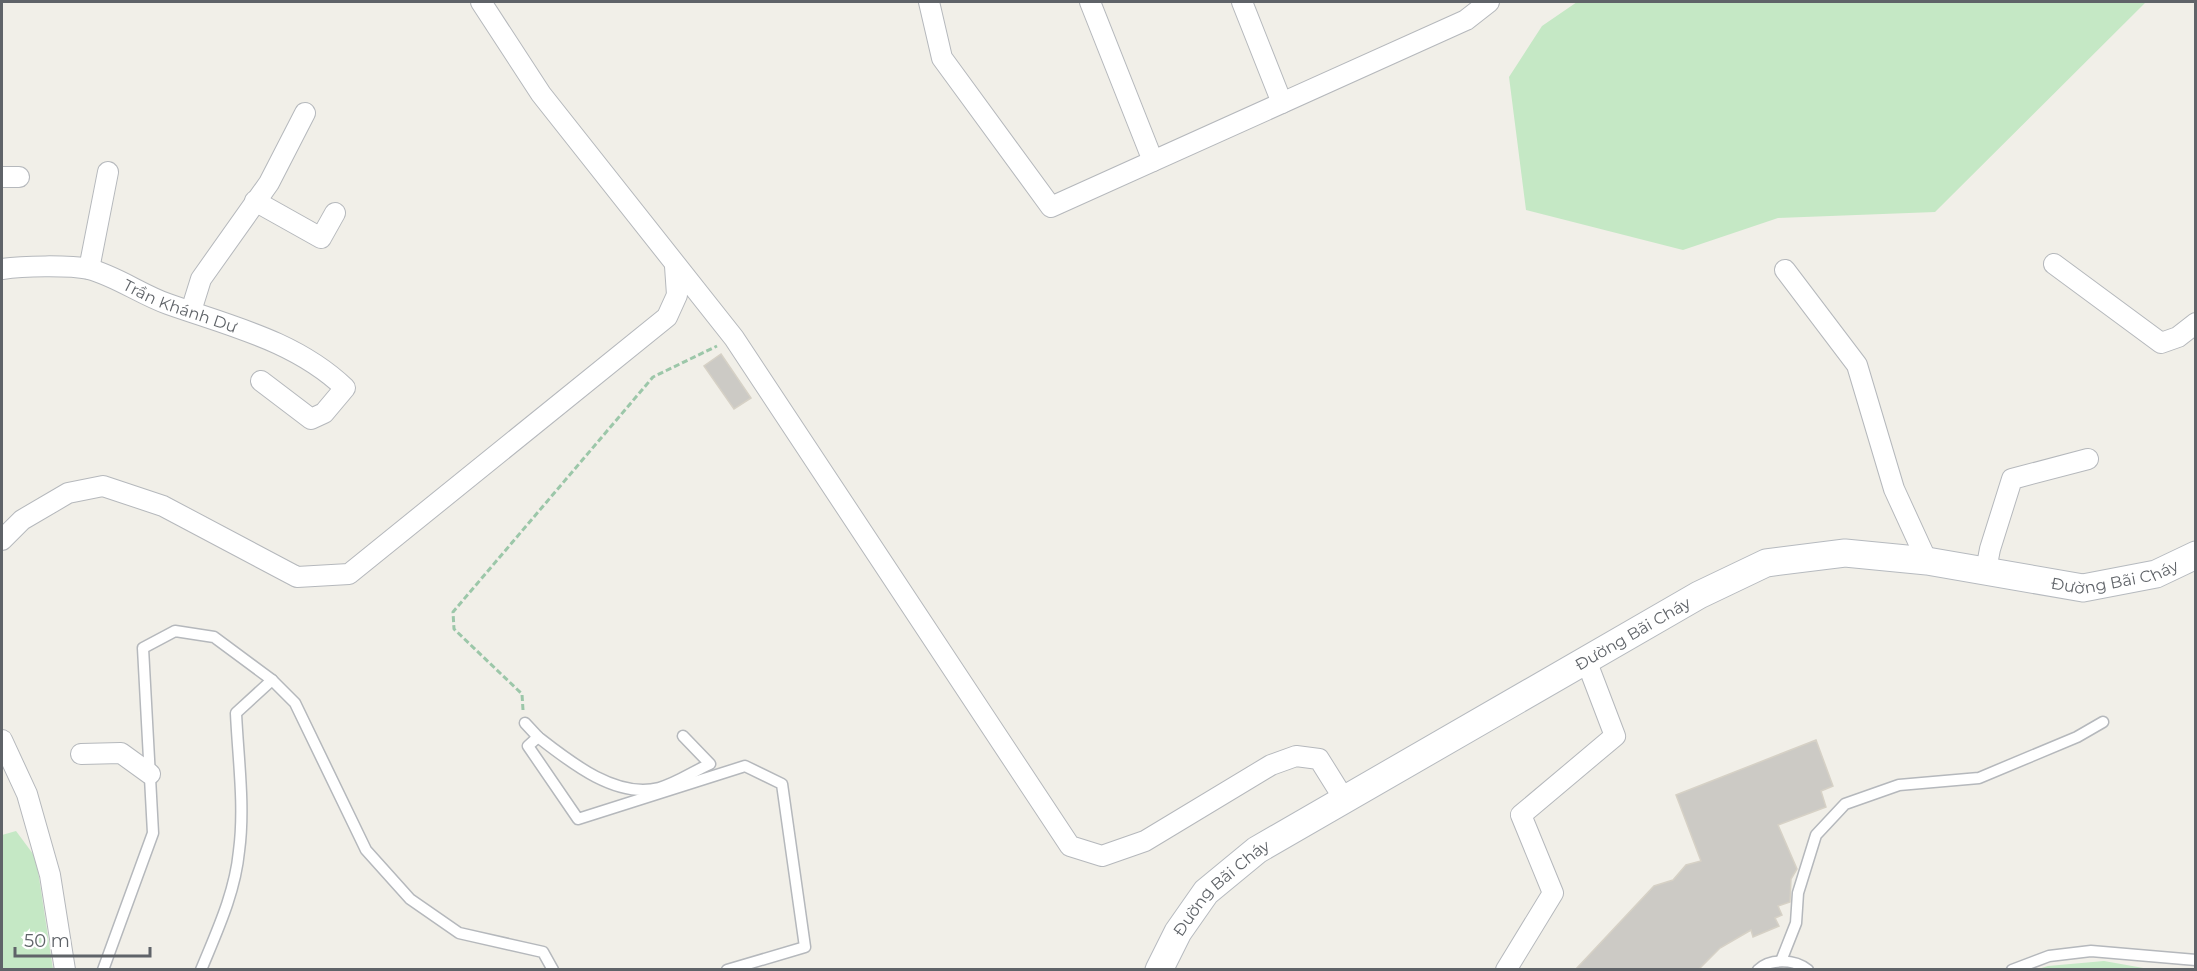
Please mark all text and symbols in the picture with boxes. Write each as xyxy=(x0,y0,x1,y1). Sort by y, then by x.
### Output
street label: Trần Khánh Dư xyxy=(120,275,240,336)
street label: Đường Bãi Cháy xyxy=(2050,555,2181,598)
street label: Đường Bãi Cháy xyxy=(1572,592,1694,674)
street label: Đường Bãi Cháy xyxy=(1169,835,1273,939)
scale bar xyxy=(15,920,150,958)
text: 50 m xyxy=(24,930,70,952)

